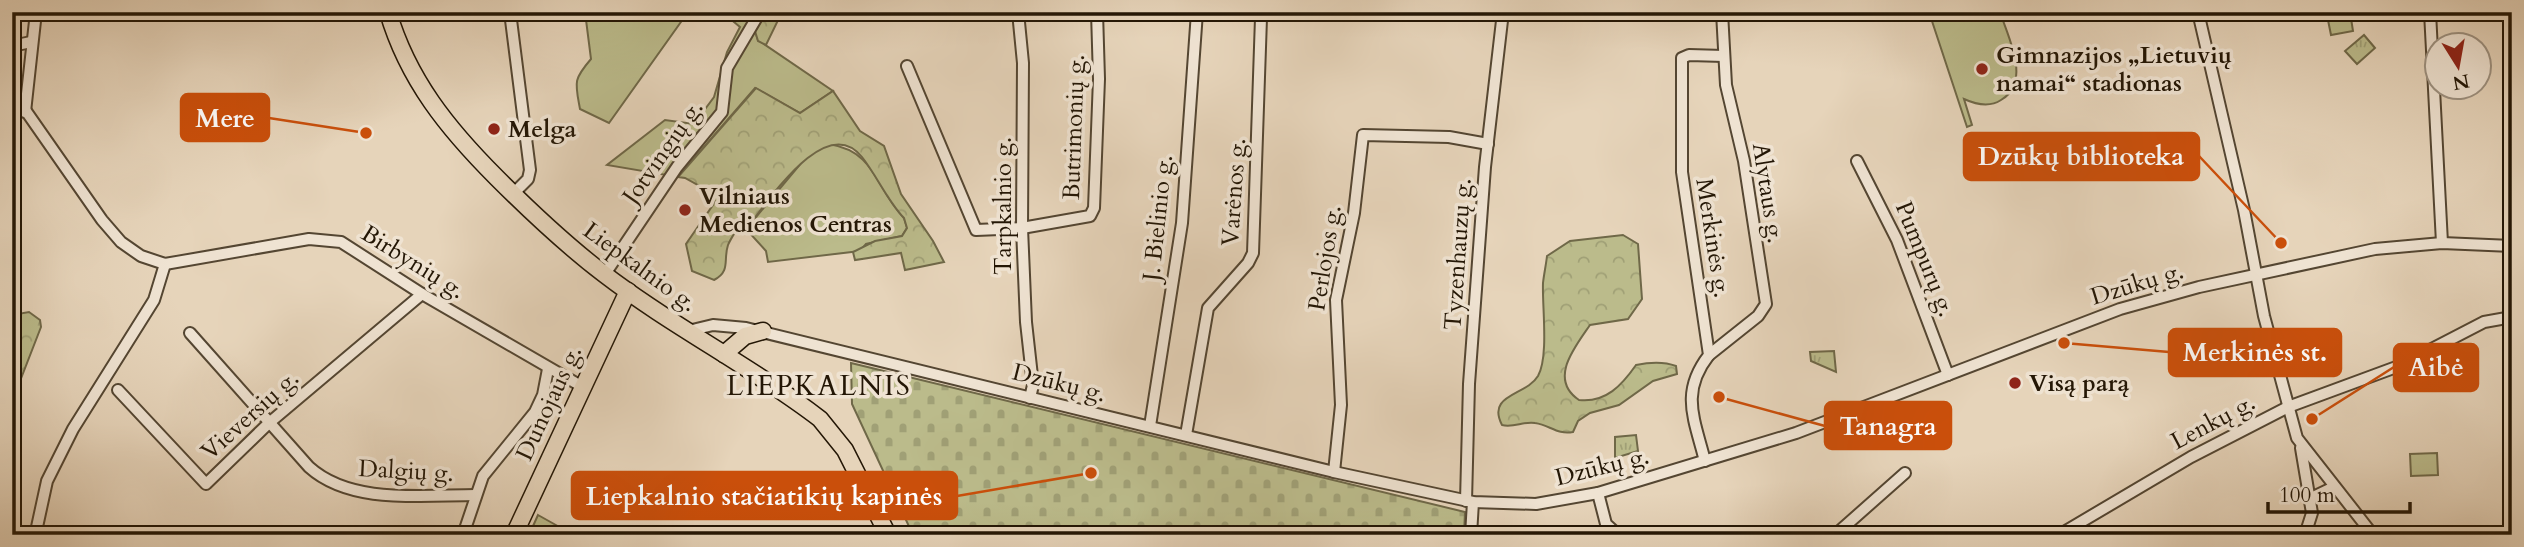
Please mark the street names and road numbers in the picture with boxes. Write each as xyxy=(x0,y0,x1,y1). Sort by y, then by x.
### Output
street label: Butrimonių g. xyxy=(1055,54,1093,200)
street label: Jotvingių g. xyxy=(613,93,711,213)
street label: Tarpkalnio g. xyxy=(987,137,1020,275)
street label: Varėnos g. xyxy=(1214,137,1254,247)
street label: Alytaus g. xyxy=(1744,141,1792,245)
street label: J. Bielinio g. xyxy=(1135,153,1181,286)
street label: Merkinės g. xyxy=(1687,176,1739,300)
street label: Tyzenhauzų g. xyxy=(1436,177,1480,331)
street label: Pumpurų g. xyxy=(1887,196,1963,322)
street label: Perlojos g. xyxy=(1300,203,1350,313)
street label: Liepkalnio g. xyxy=(576,214,704,320)
street label: Birbynių g. xyxy=(355,217,471,307)
street label: Dzūkų g. xyxy=(2087,254,2187,314)
street label: Dunojaus g. xyxy=(508,340,590,466)
street label: Dzūkų g. xyxy=(1009,355,1109,411)
street label: Vieversių g. xyxy=(194,362,306,468)
street label: Lenkų g. xyxy=(2165,386,2261,458)
street label: Dzūkų g. xyxy=(1552,439,1652,495)
street label: Dalgių g. xyxy=(358,452,454,490)

